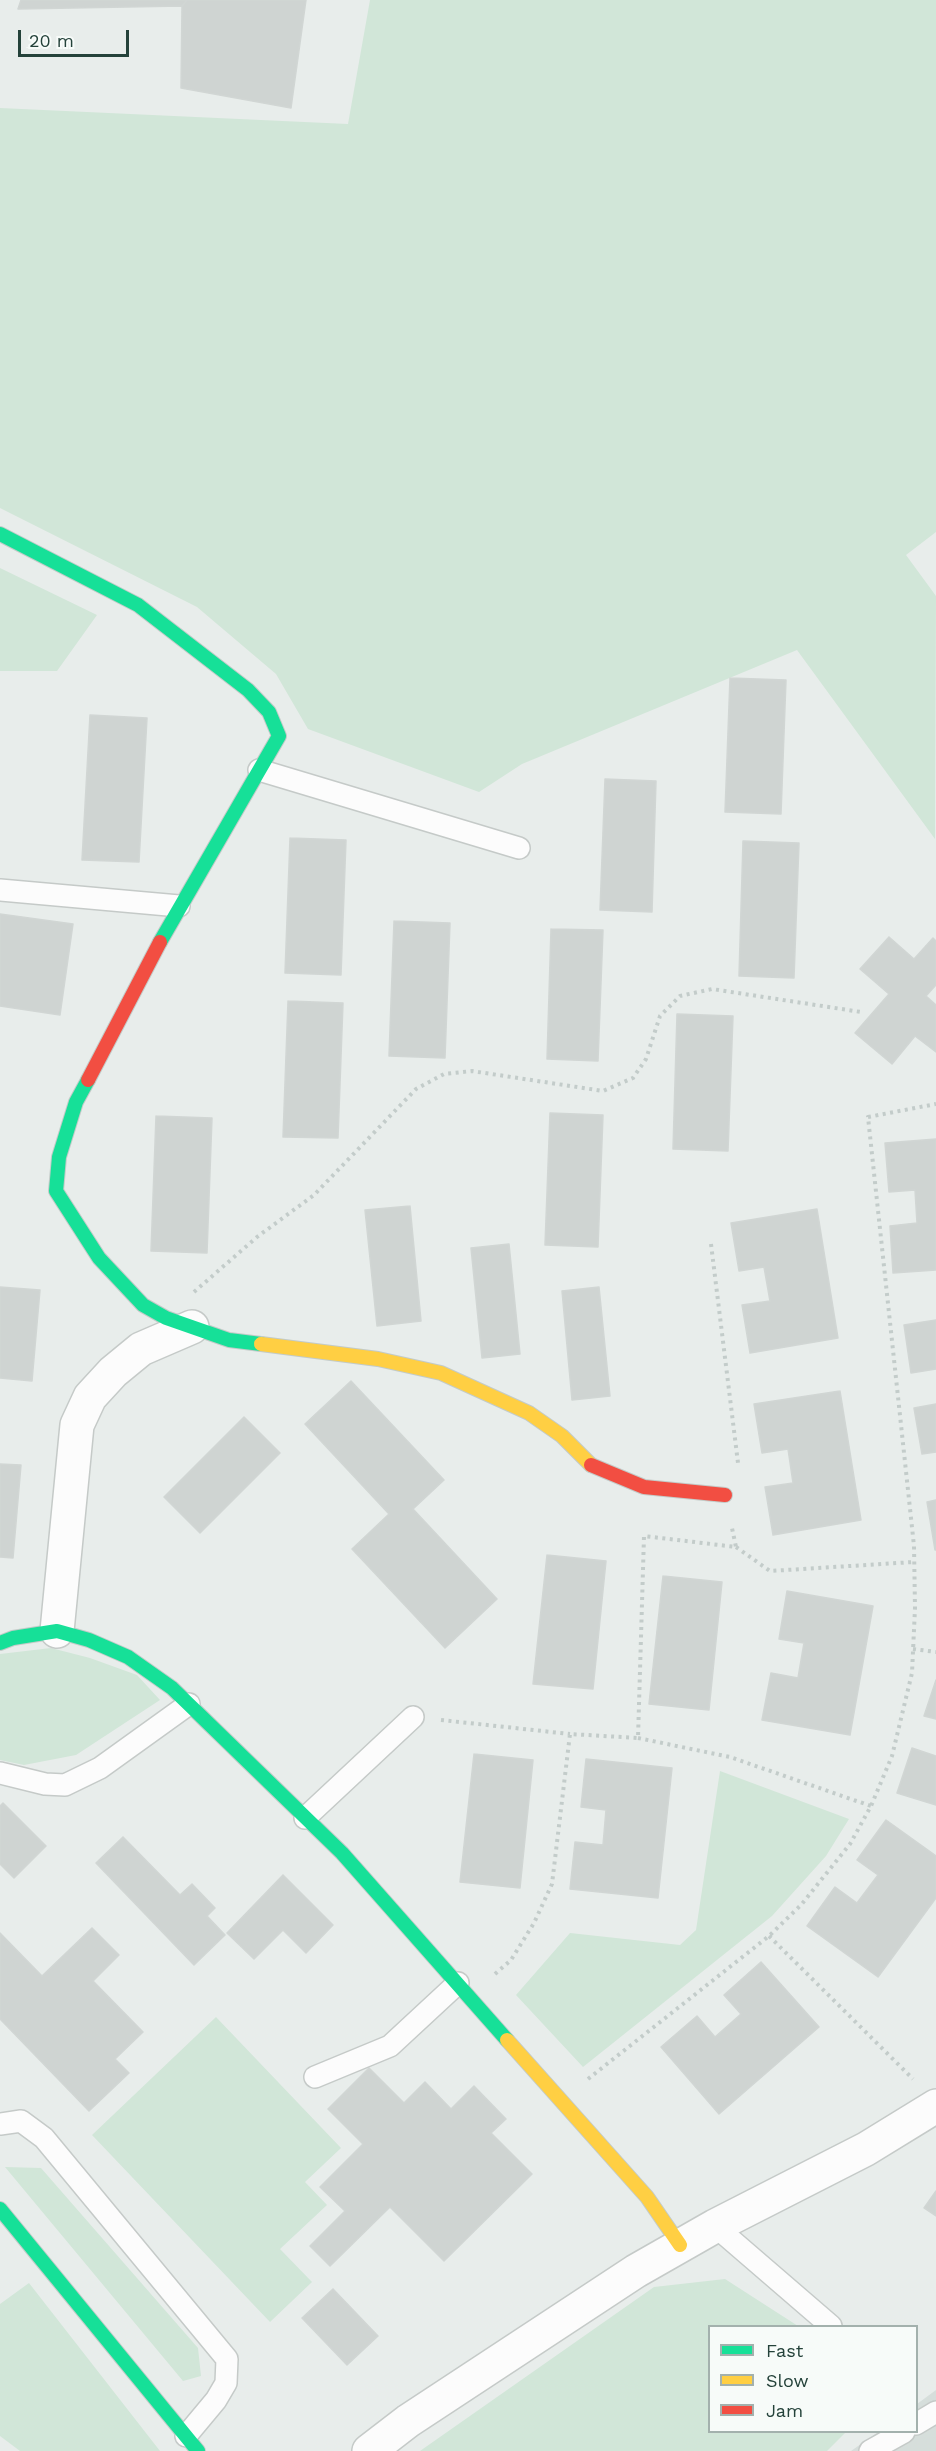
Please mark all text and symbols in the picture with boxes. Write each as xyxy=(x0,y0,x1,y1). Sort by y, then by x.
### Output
scale bar xyxy=(21,18,132,56)
text: 20 m xyxy=(29,30,74,51)
legend xyxy=(708,2325,918,2433)
text: Fast xyxy=(766,2340,803,2361)
text: Slow xyxy=(766,2370,809,2391)
text: Jam xyxy=(766,2400,803,2421)

